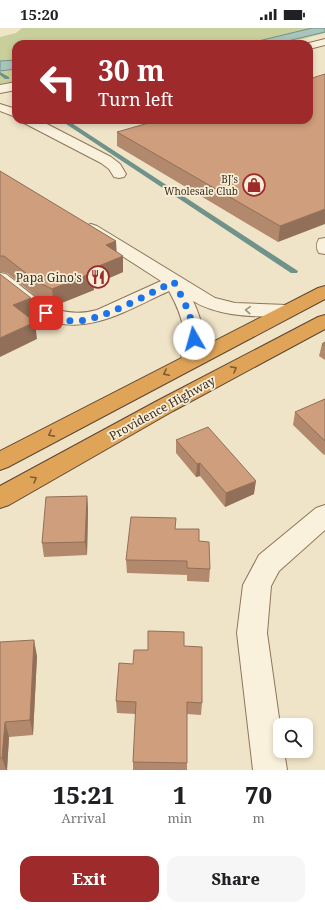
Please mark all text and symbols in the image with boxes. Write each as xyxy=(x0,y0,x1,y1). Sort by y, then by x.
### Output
text: 15:20 xyxy=(20,4,58,24)
text: 30 m xyxy=(98,51,165,89)
icon: left xyxy=(32,56,84,108)
text: Turn left xyxy=(98,87,173,111)
place label: BJ's Wholesale Club xyxy=(164,172,238,198)
shop icon: BJ's Wholesale Club xyxy=(241,172,267,198)
restaurant icon: Papa Gino's xyxy=(85,264,111,290)
place label: Papa Gino's xyxy=(16,269,82,286)
pin xyxy=(29,296,63,330)
icon: arrive xyxy=(35,302,57,324)
one-way arrow xyxy=(245,305,251,314)
position arrow xyxy=(173,318,215,360)
one-way arrow xyxy=(229,366,237,374)
one-way arrow xyxy=(162,368,170,376)
street label: Providence Highway xyxy=(106,372,218,444)
one-way arrow xyxy=(47,429,55,436)
one-way arrow xyxy=(30,476,37,483)
map controls xyxy=(273,718,313,758)
button: search xyxy=(273,718,313,758)
text: 15:21 xyxy=(53,778,115,811)
text: 1 xyxy=(173,778,187,811)
text: 70 xyxy=(245,778,272,811)
text: Arrival xyxy=(61,809,106,827)
text: min xyxy=(167,809,192,827)
text: m xyxy=(252,809,265,827)
button: Exit xyxy=(20,856,159,902)
button: Share xyxy=(167,856,305,902)

